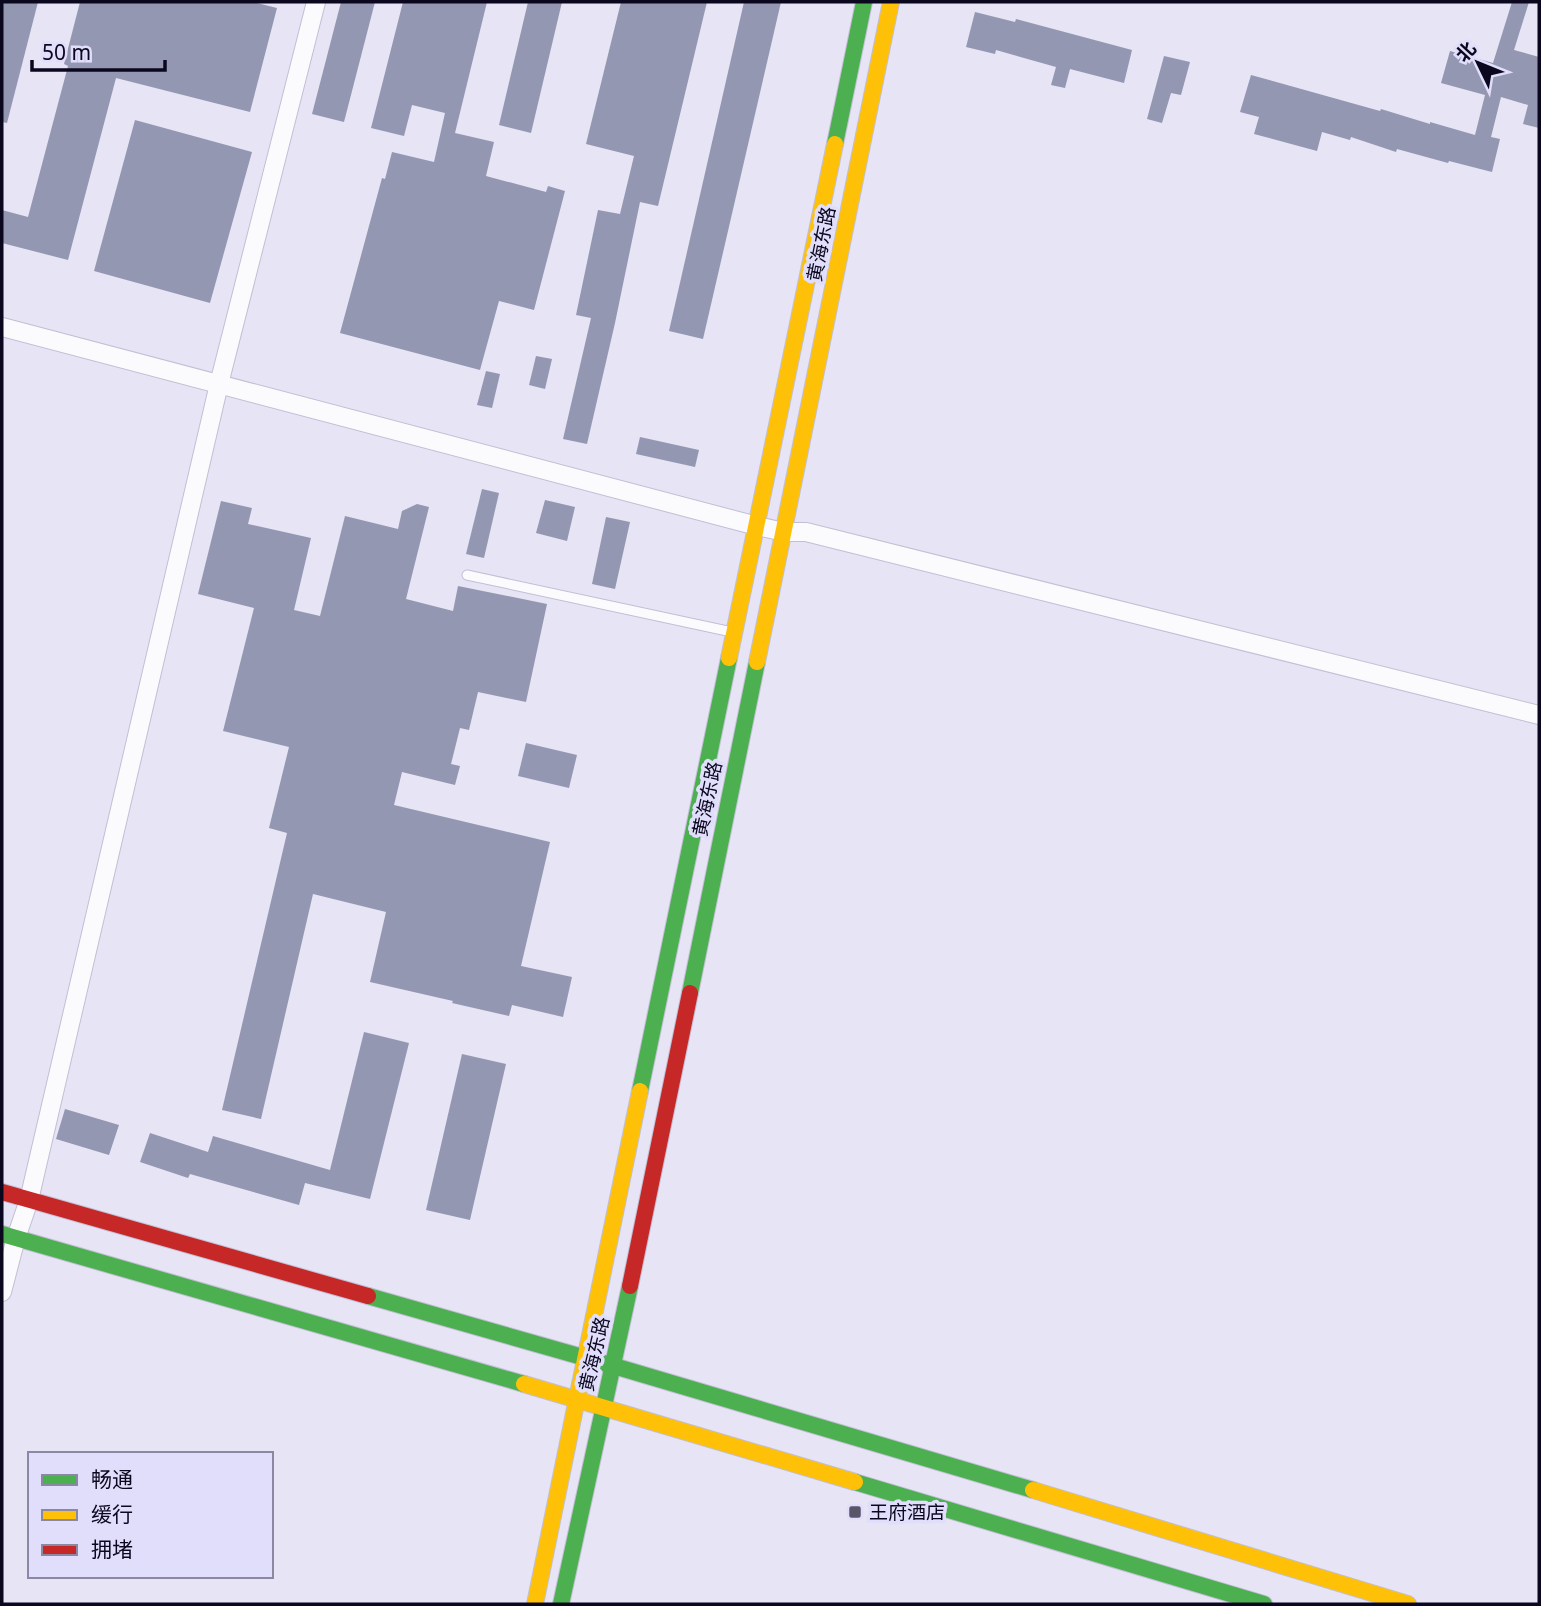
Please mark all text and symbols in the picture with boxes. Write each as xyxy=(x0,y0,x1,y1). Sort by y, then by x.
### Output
scale bar xyxy=(32,28,164,72)
north arrow xyxy=(1443,28,1513,98)
text: 北 xyxy=(1450,36,1482,67)
text: 50 m xyxy=(42,38,91,66)
street label: 黄海东路 xyxy=(801,204,841,284)
street label: 黄海东路 xyxy=(686,759,728,839)
street label: 黄海东路 xyxy=(573,1314,615,1394)
legend xyxy=(28,1452,273,1578)
text: 畅通 xyxy=(91,1465,133,1493)
place label: 王府酒店 xyxy=(869,1499,945,1525)
text: 缓行 xyxy=(91,1500,133,1528)
marker: 王府酒店 xyxy=(847,1504,863,1520)
text: 拥堵 xyxy=(91,1535,133,1563)

